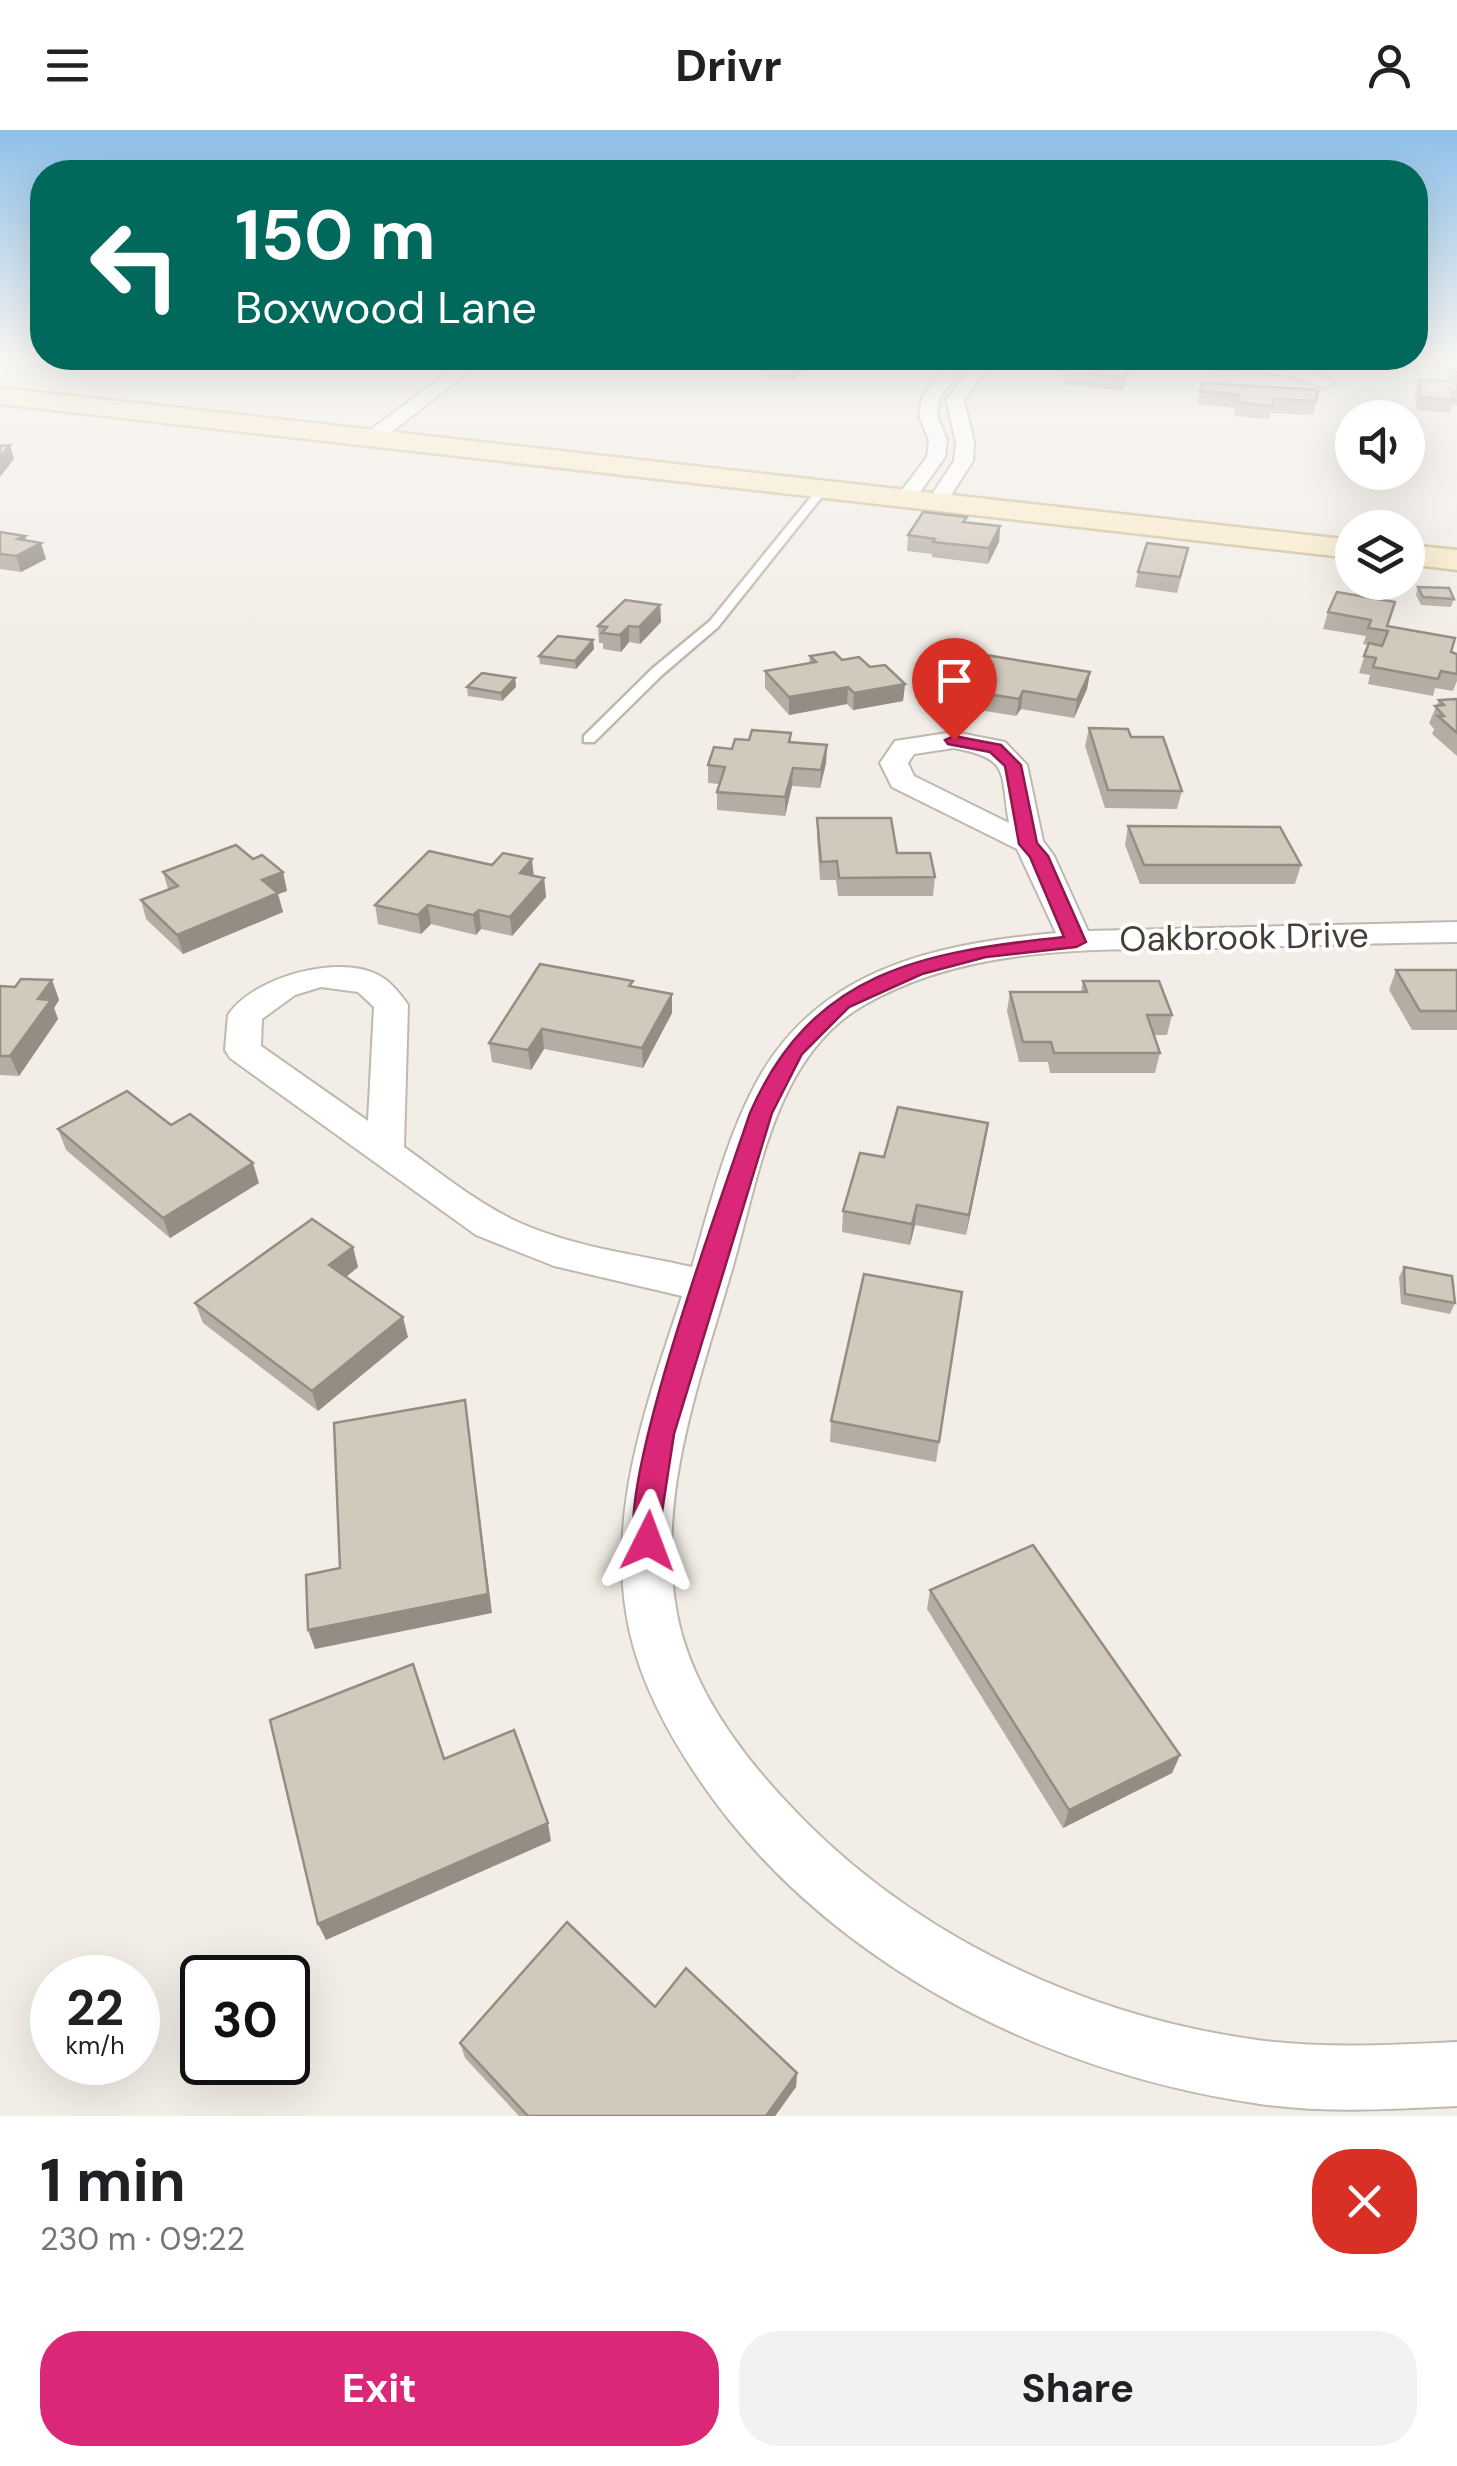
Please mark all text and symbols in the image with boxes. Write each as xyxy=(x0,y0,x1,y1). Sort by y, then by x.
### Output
text: Drivr xyxy=(675,36,782,95)
icon: menu xyxy=(40,38,95,93)
icon: person xyxy=(1362,38,1417,93)
text: 150 m xyxy=(235,190,436,281)
icon: left xyxy=(70,200,200,330)
text: Boxwood Lane xyxy=(235,278,537,337)
map controls xyxy=(1335,400,1425,600)
button: sound xyxy=(1335,400,1425,490)
button: layers xyxy=(1335,510,1425,600)
pin xyxy=(912,638,997,741)
icon: arrive xyxy=(927,653,982,708)
street label: Oakbrook Drive xyxy=(1119,912,1369,962)
position arrow xyxy=(596,1489,700,1593)
speed limit sign: 30 xyxy=(180,1955,310,2085)
text: 22 xyxy=(66,1975,124,2041)
text: km/h xyxy=(65,2029,125,2062)
text: 1 min xyxy=(40,2141,186,2220)
button: close xyxy=(1312,2149,1417,2254)
text: 230 m · 09:22 xyxy=(40,2218,245,2260)
button: Exit xyxy=(40,2331,719,2446)
button: Share xyxy=(739,2331,1417,2446)

